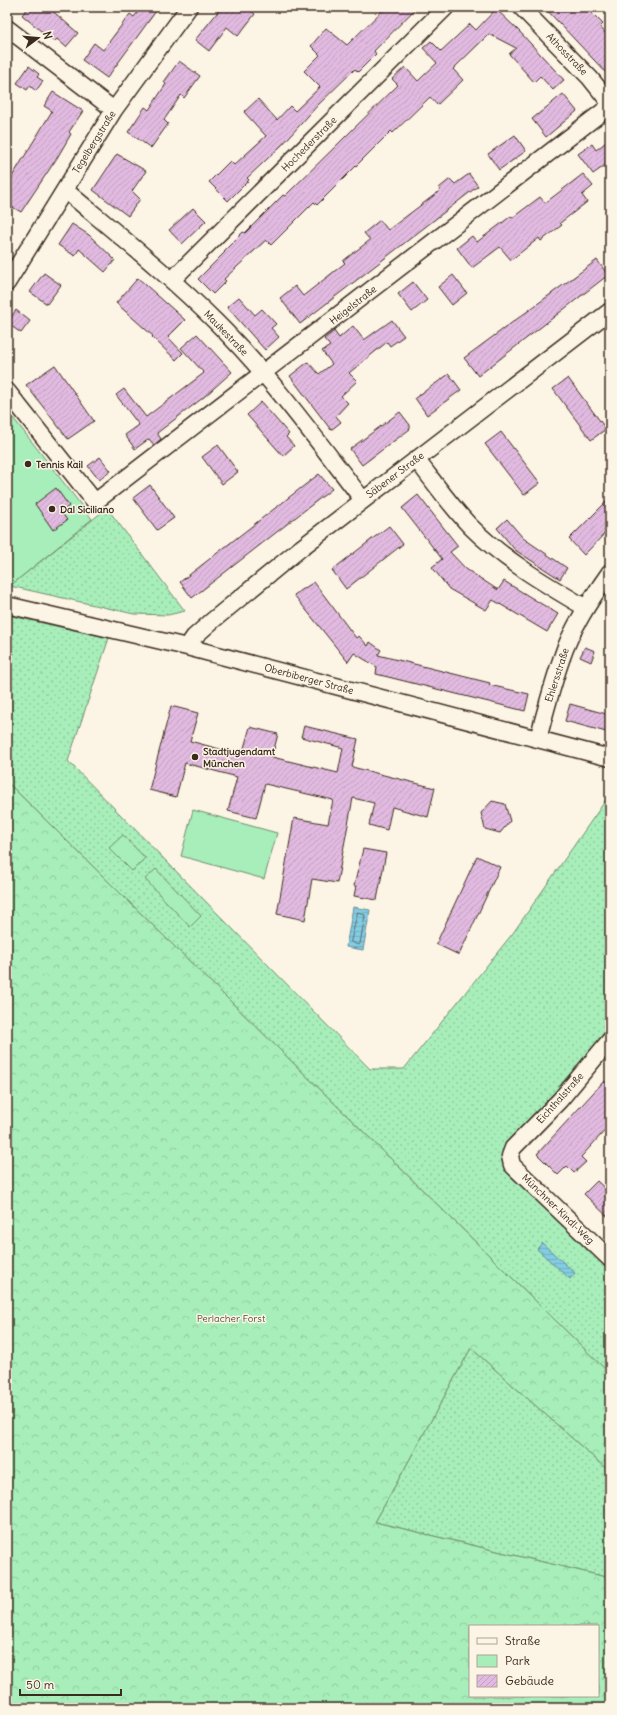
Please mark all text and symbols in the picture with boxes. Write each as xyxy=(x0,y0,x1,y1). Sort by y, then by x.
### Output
north arrow xyxy=(18,18,58,58)
text: N xyxy=(40,30,55,41)
street label: Athosstraße xyxy=(544,30,590,78)
street label: Tegelbergstraße xyxy=(69,108,119,176)
street label: Hochederstraße xyxy=(279,114,339,174)
street label: Heigelstraße xyxy=(327,283,379,327)
street label: Maukestraße xyxy=(201,307,251,359)
street label: Säbener Straße xyxy=(363,449,427,501)
place label: Tennis Kail xyxy=(36,458,83,471)
marker: Tennis Kail xyxy=(23,459,33,469)
place label: Dal Siciliano xyxy=(60,503,115,516)
marker: Dal Siciliano xyxy=(47,504,57,514)
street label: Ehlersstraße xyxy=(542,646,572,704)
street label: Oberbiberger Straße xyxy=(263,661,355,697)
place label: Stadtjugendamt München xyxy=(203,745,276,770)
marker: Stadtjugendamt München xyxy=(190,752,200,762)
street label: Eichthalstraße xyxy=(534,1070,586,1126)
street label: Münchner-Kindl-Weg xyxy=(519,1171,597,1247)
park label: Perlacher Forst xyxy=(197,1312,266,1325)
legend xyxy=(469,1625,599,1697)
text: Straße xyxy=(505,1633,540,1648)
text: Park xyxy=(505,1653,530,1668)
scale bar xyxy=(20,1671,121,1697)
text: Gebäude xyxy=(505,1673,554,1688)
text: 50 m xyxy=(26,1677,55,1692)

